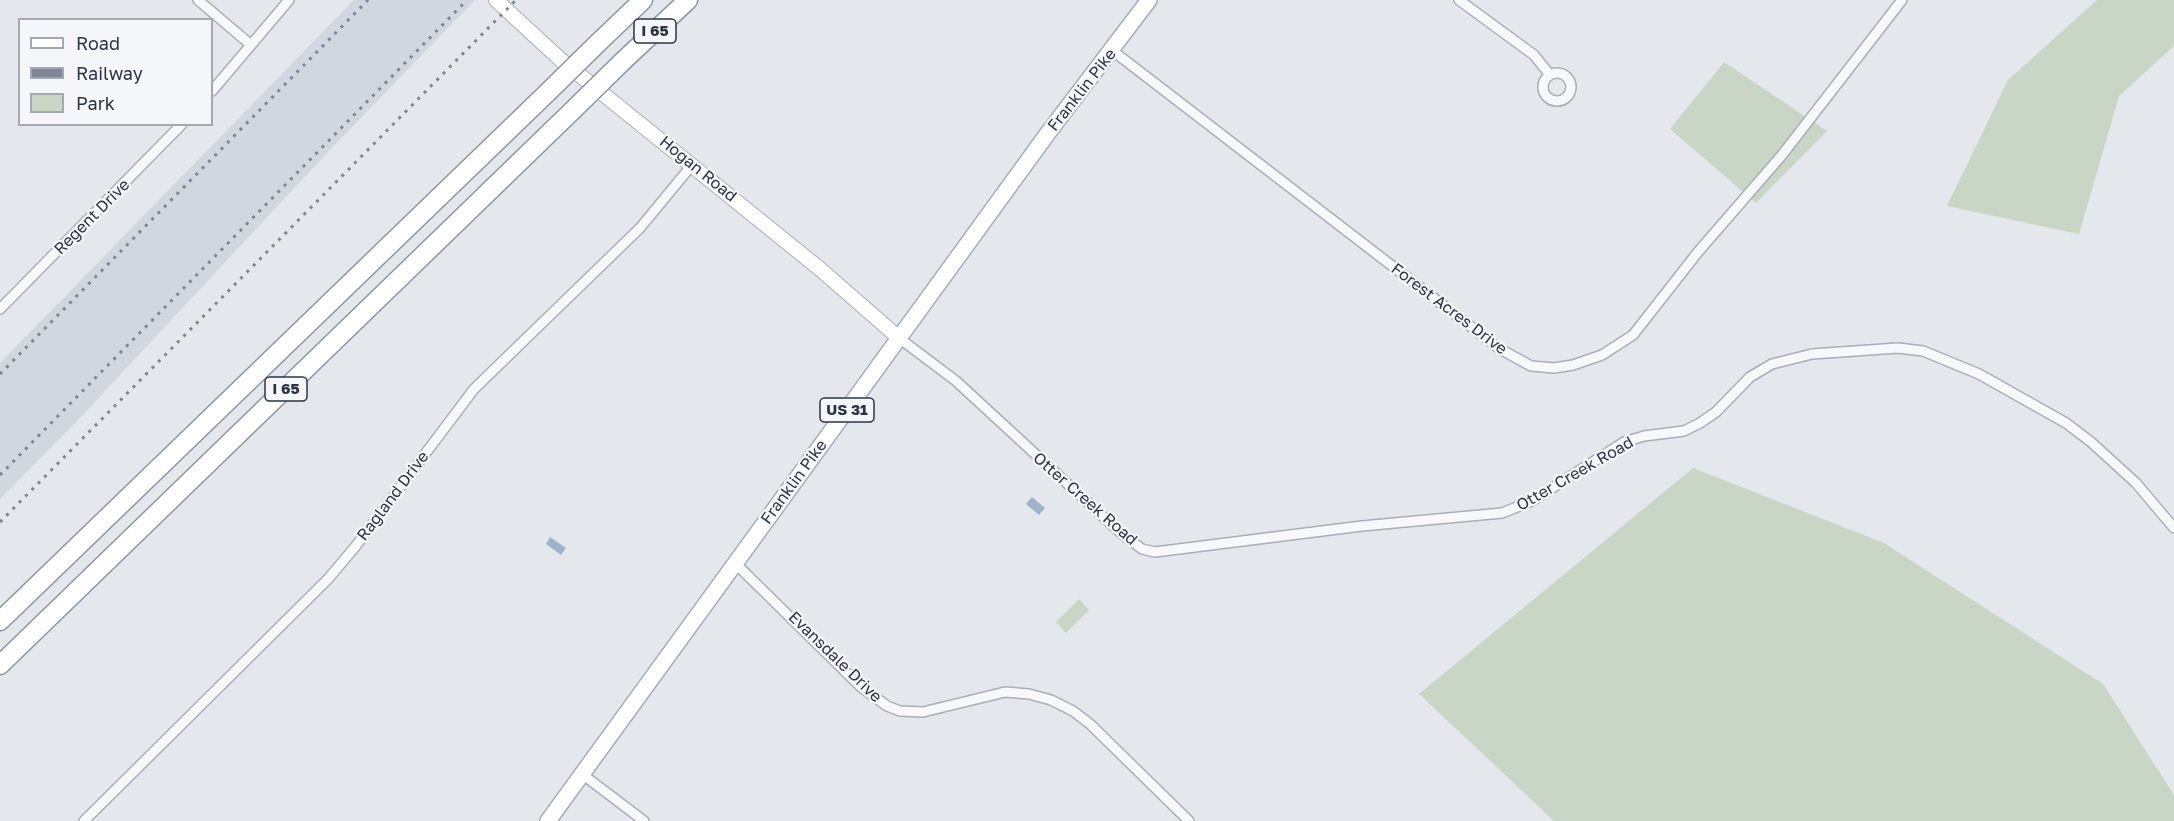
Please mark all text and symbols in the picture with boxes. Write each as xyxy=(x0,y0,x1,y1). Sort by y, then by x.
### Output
legend xyxy=(18,18,213,126)
road number: I 65 xyxy=(634,19,676,43)
text: Road xyxy=(76,32,120,54)
street label: Franklin Pike xyxy=(1044,45,1120,135)
text: Railway xyxy=(76,62,143,84)
text: Park xyxy=(76,92,115,114)
street label: Hogan Road xyxy=(656,132,740,206)
street label: Regent Drive xyxy=(50,175,134,259)
street label: Forest Acres Drive xyxy=(1387,259,1511,359)
road number: I 65 xyxy=(265,377,307,401)
road number: US 31 xyxy=(820,398,874,422)
street label: Otter Creek Road xyxy=(1513,433,1637,515)
street label: Franklin Pike xyxy=(757,436,831,528)
street label: Ragland Drive xyxy=(353,447,433,545)
street label: Otter Creek Road xyxy=(1029,449,1141,549)
street label: Evansdale Drive xyxy=(784,608,886,706)

